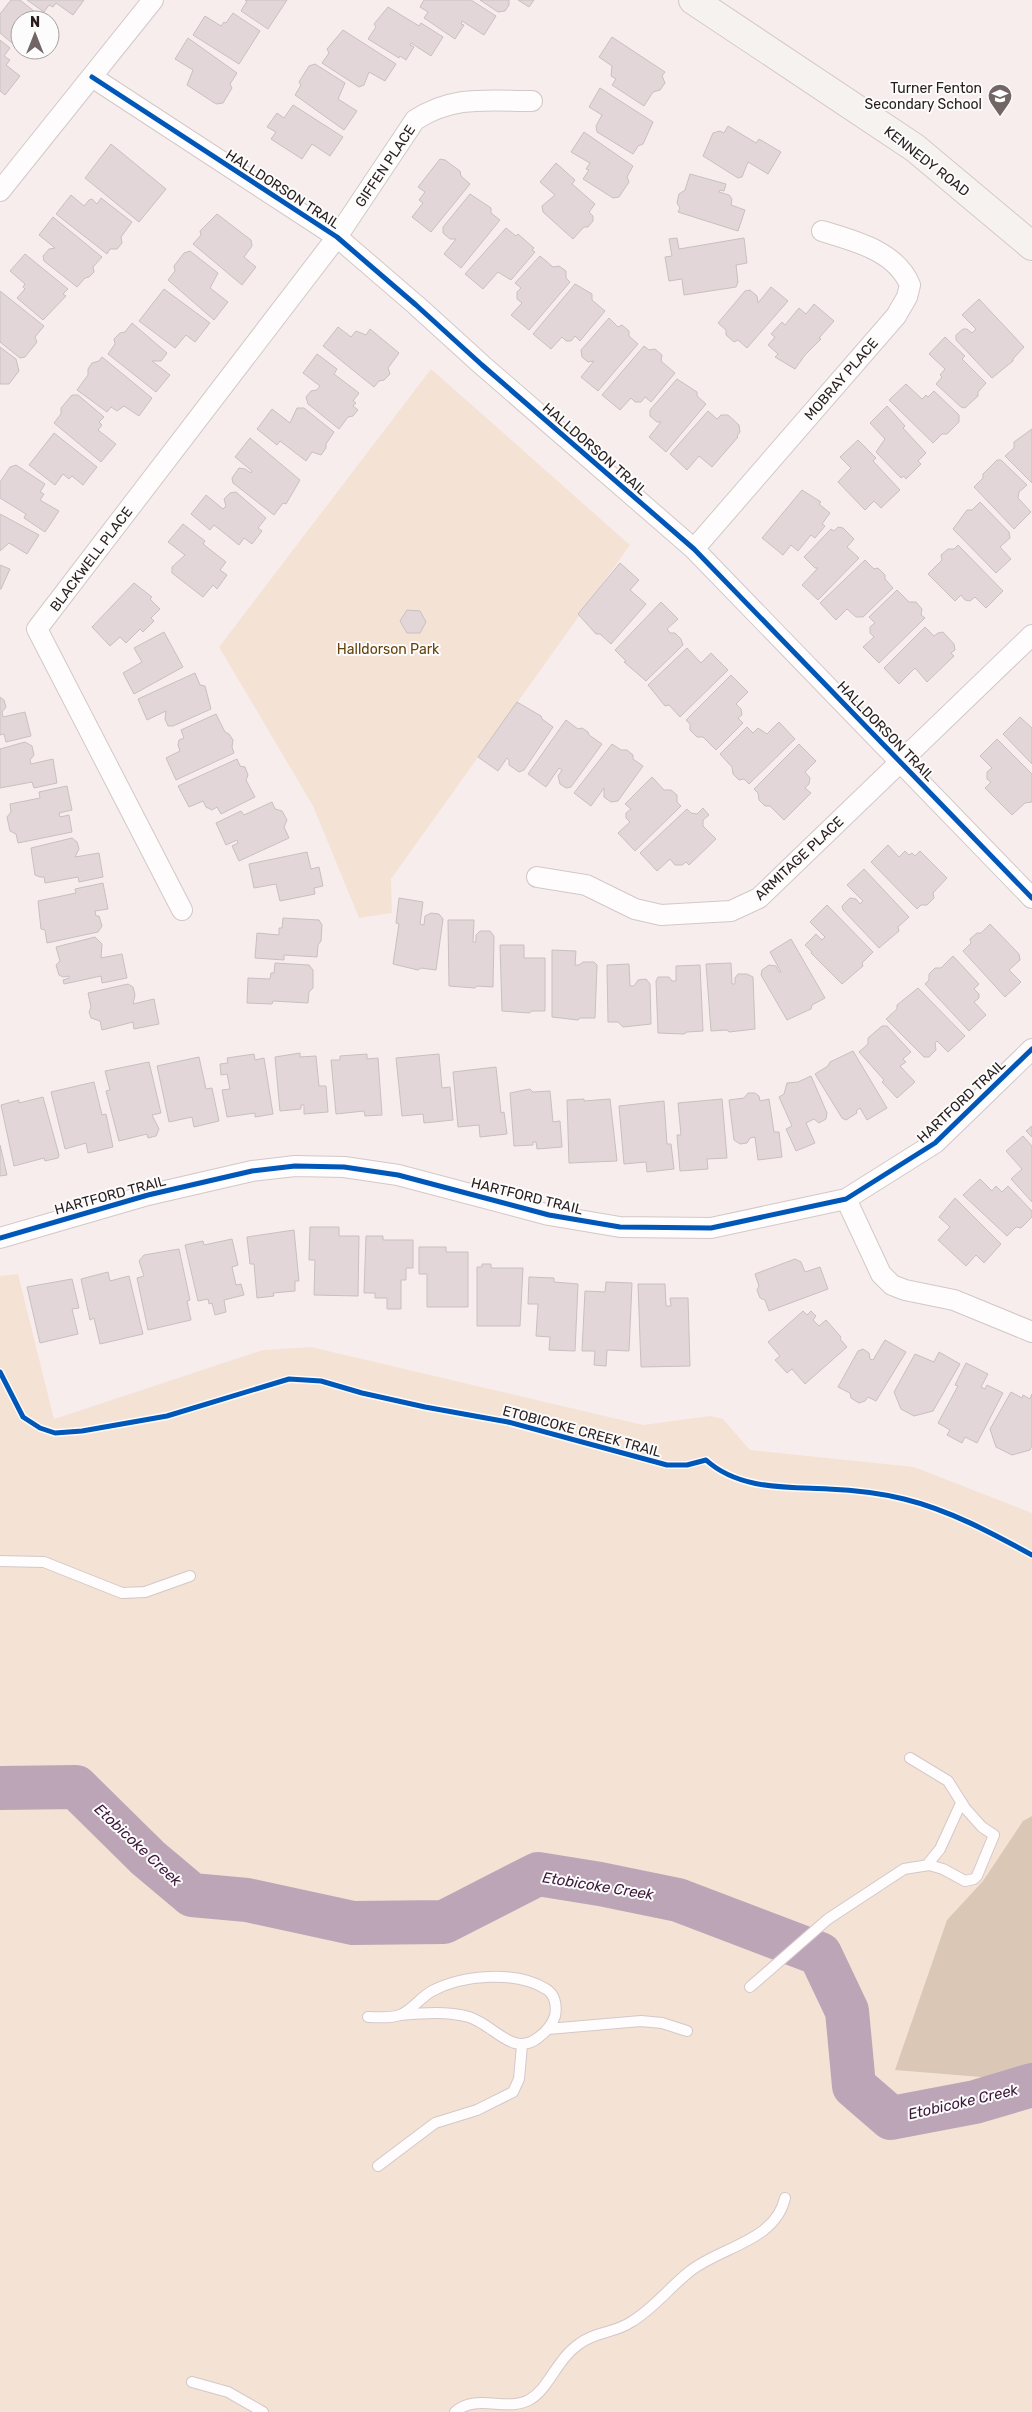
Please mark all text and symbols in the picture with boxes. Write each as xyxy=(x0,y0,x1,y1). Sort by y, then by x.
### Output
north arrow xyxy=(10,10,60,60)
text: N xyxy=(30,14,40,31)
place label: Turner Fenton Secondary School xyxy=(865,80,982,113)
school or university icon: Turner Fenton Secondary School xyxy=(987,83,1013,117)
street label: GIFFEN PLACE xyxy=(352,122,419,211)
street label: KENNEDY ROAD xyxy=(881,123,973,200)
street label: HALLDORSON TRAIL xyxy=(222,146,343,233)
street label: MOBRAY PLACE xyxy=(801,335,882,424)
street label: HALLDORSON TRAIL xyxy=(539,399,650,499)
street label: BLACKWELL PLACE xyxy=(47,504,136,615)
park label: Halldorson Park xyxy=(337,641,440,658)
street label: HALLDORSON TRAIL xyxy=(833,678,938,785)
street label: ARMITAGE PLACE xyxy=(751,813,847,904)
street label: HARTFORD TRAIL xyxy=(914,1056,1009,1147)
street label: HARTFORD TRAIL xyxy=(53,1172,168,1218)
street label: HARTFORD TRAIL xyxy=(469,1174,585,1219)
street label: ETOBICOKE CREEK TRAIL xyxy=(501,1402,663,1461)
water label: Etobicoke Creek xyxy=(91,1800,185,1890)
water label: Etobicoke Creek xyxy=(541,1868,655,1904)
water label: Etobicoke Creek xyxy=(906,2081,1020,2123)

